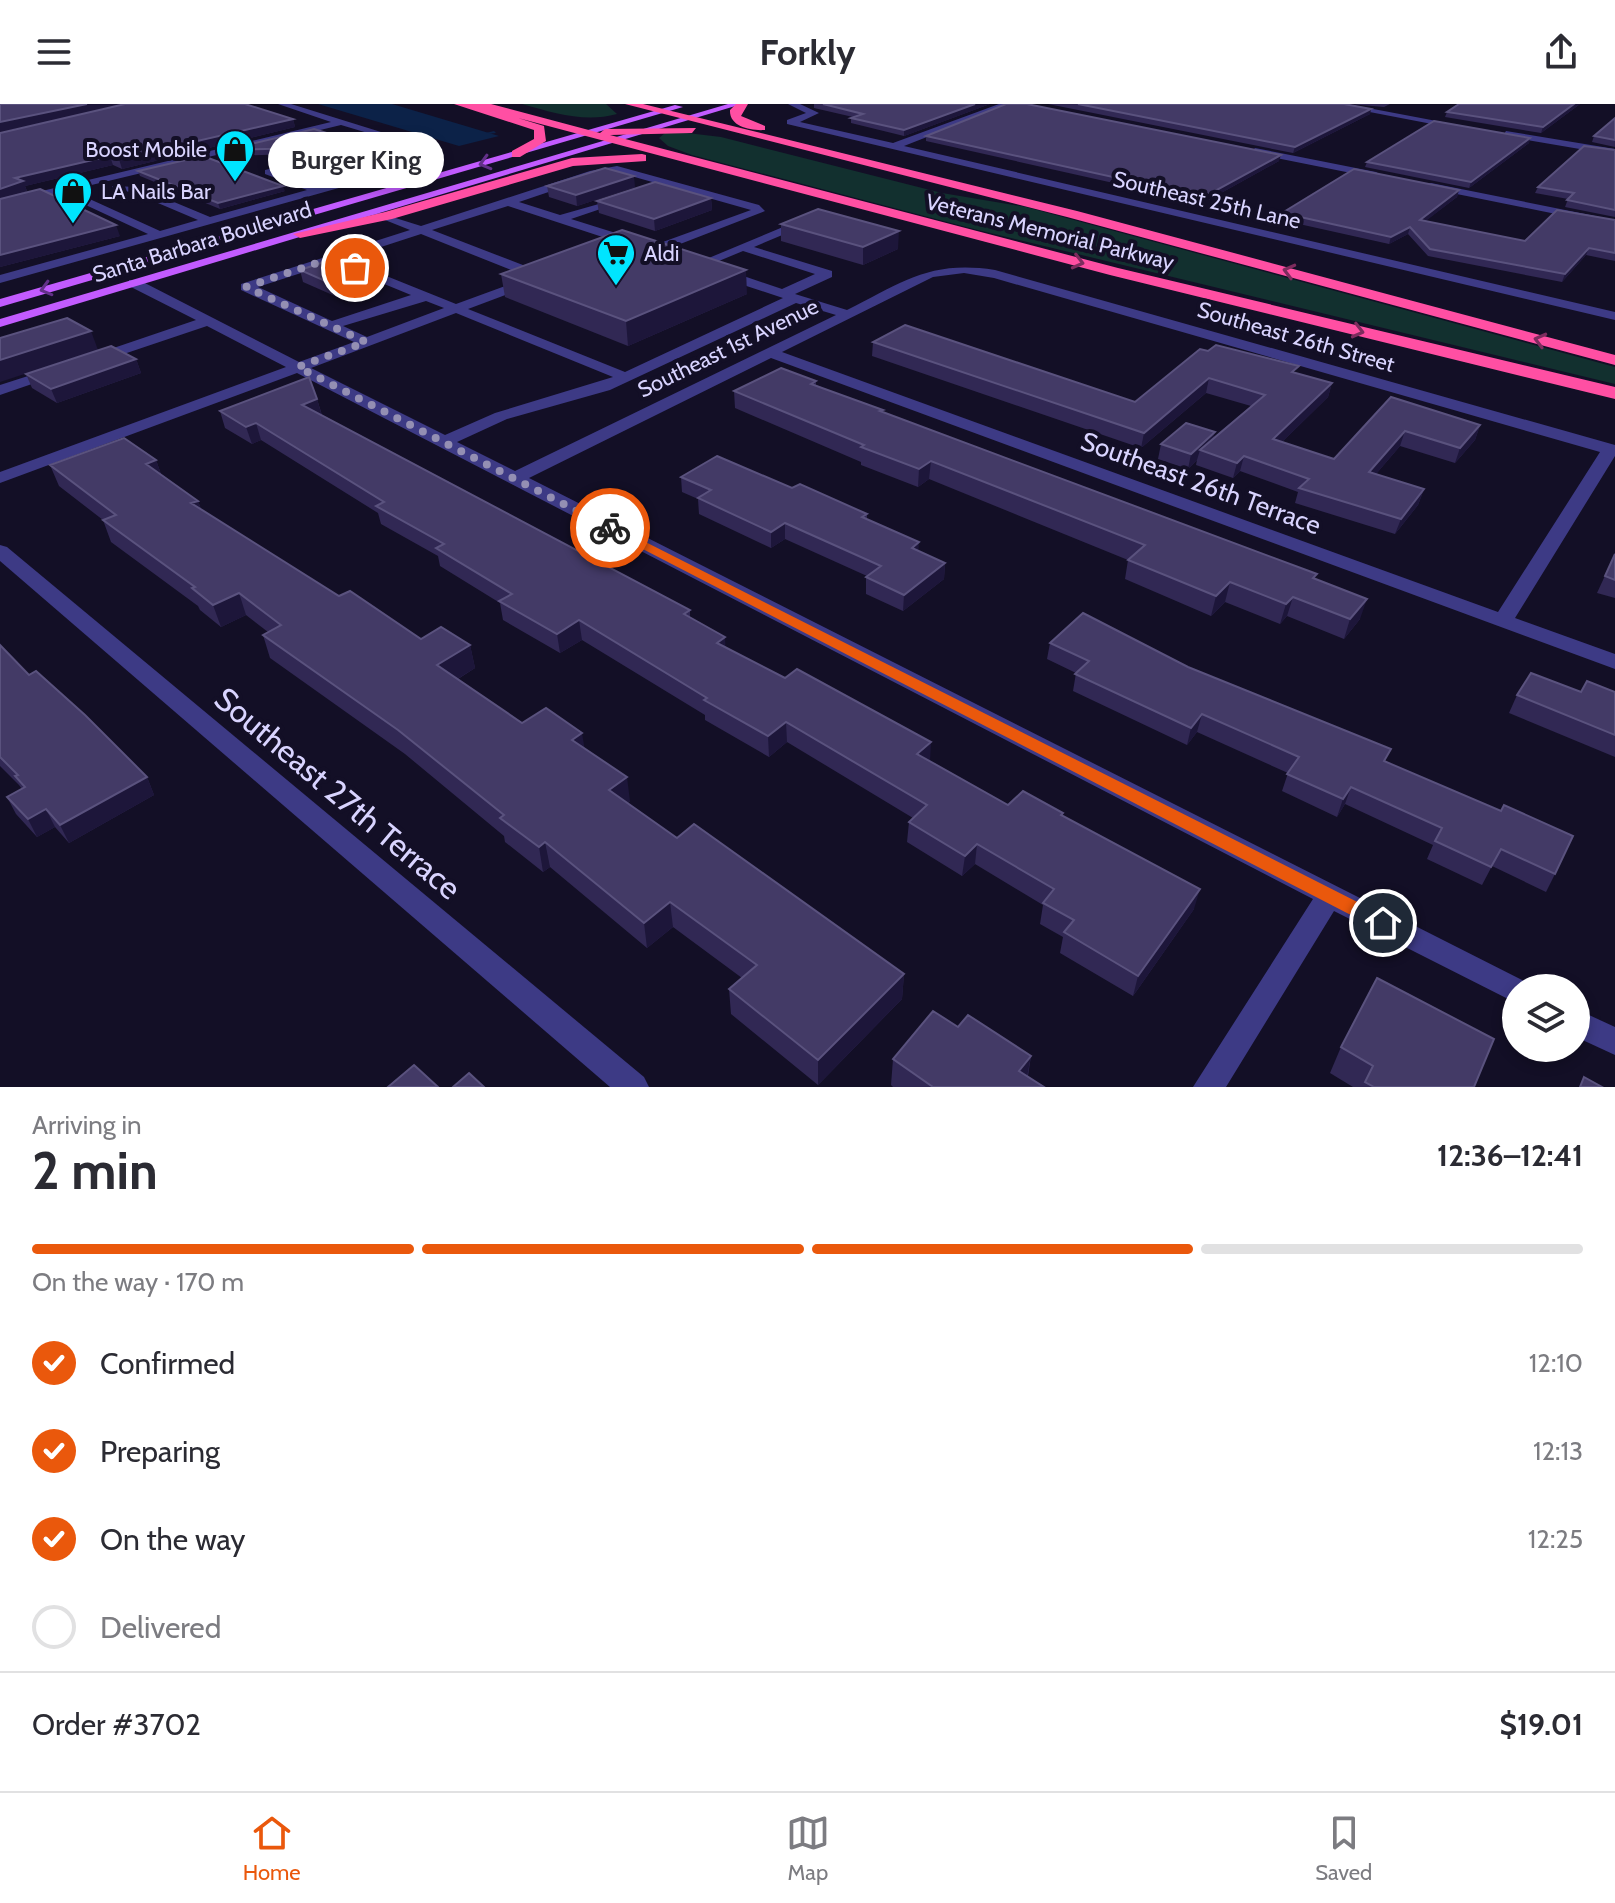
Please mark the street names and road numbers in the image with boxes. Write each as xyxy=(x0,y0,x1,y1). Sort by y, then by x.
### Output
street label: Southeast 25th Lane xyxy=(1110,165,1304,235)
street label: Veterans Memorial Parkway xyxy=(923,188,1177,276)
street label: Santa Barbara Boulevard xyxy=(89,196,315,288)
street label: Southeast 1st Avenue xyxy=(633,293,823,403)
street label: Southeast 26th Street xyxy=(1194,296,1398,378)
street label: Southeast 26th Terrace xyxy=(1077,425,1325,541)
street label: Southeast 27th Terrace xyxy=(207,679,469,907)

